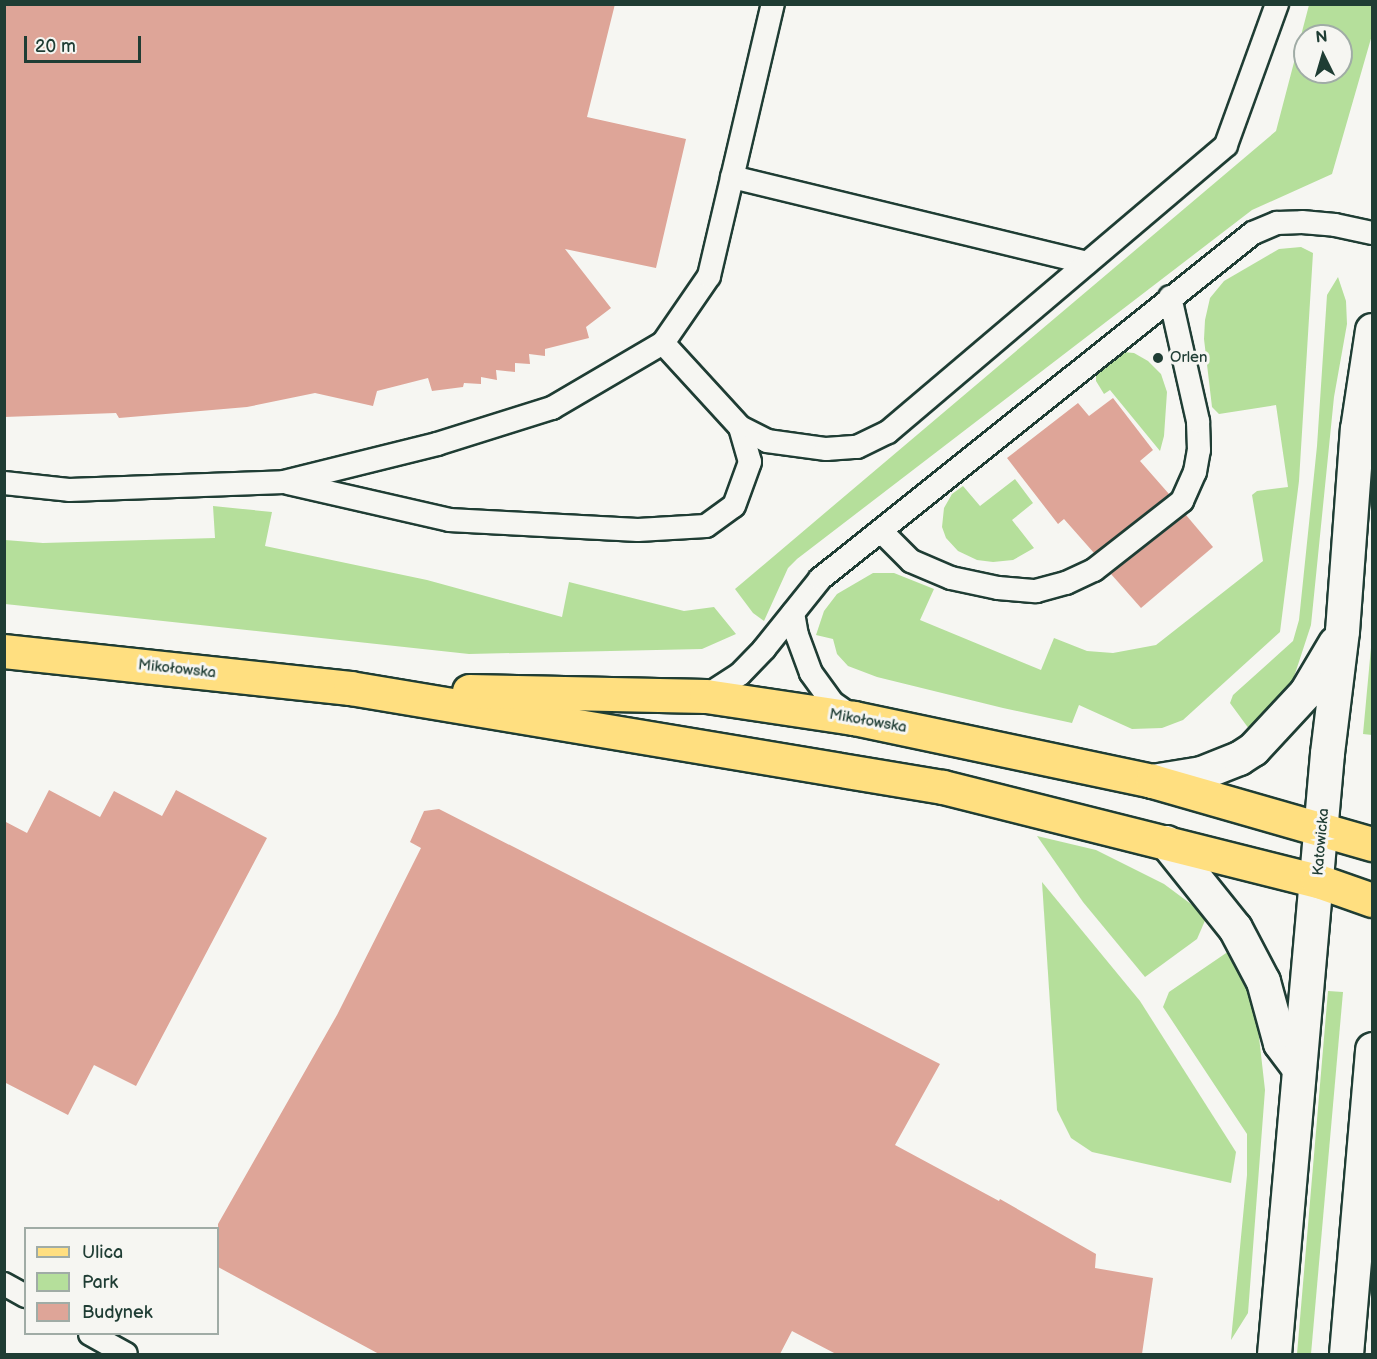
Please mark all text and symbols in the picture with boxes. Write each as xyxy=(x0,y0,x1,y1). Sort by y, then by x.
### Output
scale bar xyxy=(27,24,144,62)
north arrow xyxy=(1293,24,1353,84)
text: N xyxy=(1315,28,1328,48)
text: 20 m xyxy=(35,36,76,57)
place label: Orlen xyxy=(1170,349,1207,367)
marker: Orlen xyxy=(1151,351,1165,365)
street label: Mikołowska xyxy=(137,656,217,682)
street label: Mikołowska xyxy=(828,705,908,737)
street label: Katowicka xyxy=(1309,807,1333,877)
legend xyxy=(24,1227,219,1335)
text: Ulica xyxy=(82,1242,123,1263)
text: Park xyxy=(82,1272,118,1293)
text: Budynek xyxy=(82,1302,152,1323)

